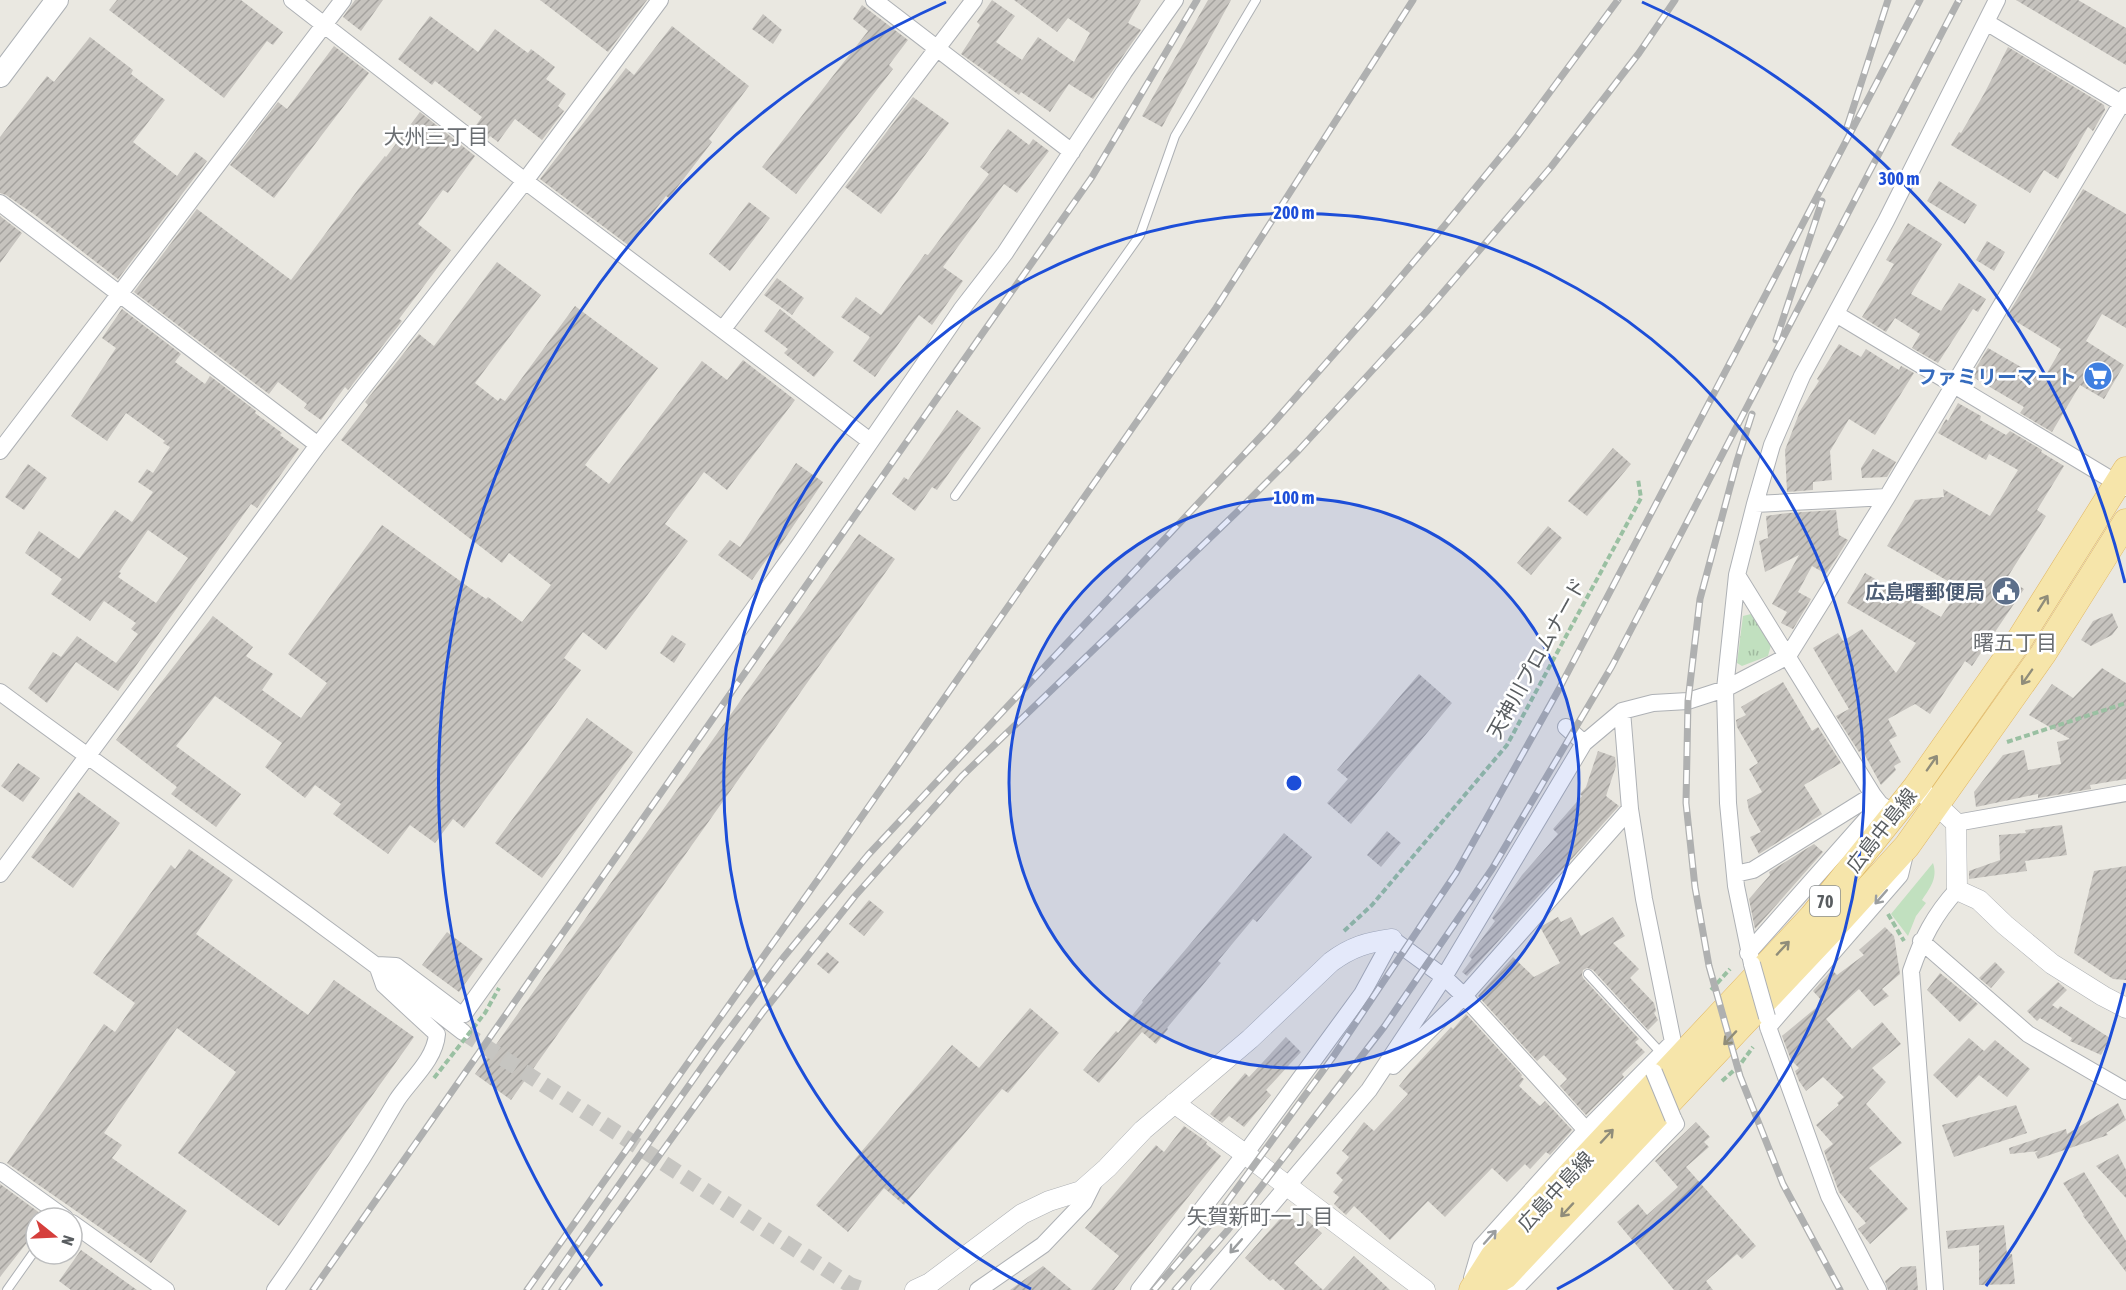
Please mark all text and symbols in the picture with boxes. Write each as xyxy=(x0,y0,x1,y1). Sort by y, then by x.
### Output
district label: 大州三丁目 xyxy=(384,124,489,148)
text: 300 m xyxy=(1879,168,1919,189)
text: 200 m xyxy=(1274,202,1314,223)
supermarket icon: ファミリーマート xyxy=(2082,360,2114,392)
place label: ファミリーマート xyxy=(1917,365,2077,388)
text: 100 m xyxy=(1274,487,1314,508)
street label: 天神川プロムナード xyxy=(1482,574,1590,742)
public building icon: 広島曙郵便局 xyxy=(1990,575,2022,607)
place label: 広島曙郵便局 xyxy=(1865,580,1985,603)
one-way arrow xyxy=(2037,595,2049,612)
district label: 曙五丁目 xyxy=(1973,630,2057,654)
one-way arrow xyxy=(2021,669,2033,685)
one-way arrow xyxy=(1926,756,1938,772)
centre of rings xyxy=(1284,773,1304,793)
street label: 広島中島線 xyxy=(1841,784,1921,876)
road number: 70 xyxy=(1810,886,1840,916)
one-way arrow xyxy=(1875,888,1889,904)
one-way arrow xyxy=(1776,940,1790,955)
one-way arrow xyxy=(1723,1030,1737,1045)
one-way arrow xyxy=(1600,1129,1614,1144)
street label: 広島中島線 xyxy=(1512,1147,1598,1235)
one-way arrow xyxy=(1560,1203,1574,1218)
district label: 矢賀新町一丁目 xyxy=(1187,1204,1334,1228)
north arrow xyxy=(24,1206,84,1266)
one-way arrow xyxy=(1483,1230,1497,1245)
text: N xyxy=(58,1233,78,1248)
one-way arrow xyxy=(1229,1238,1243,1253)

